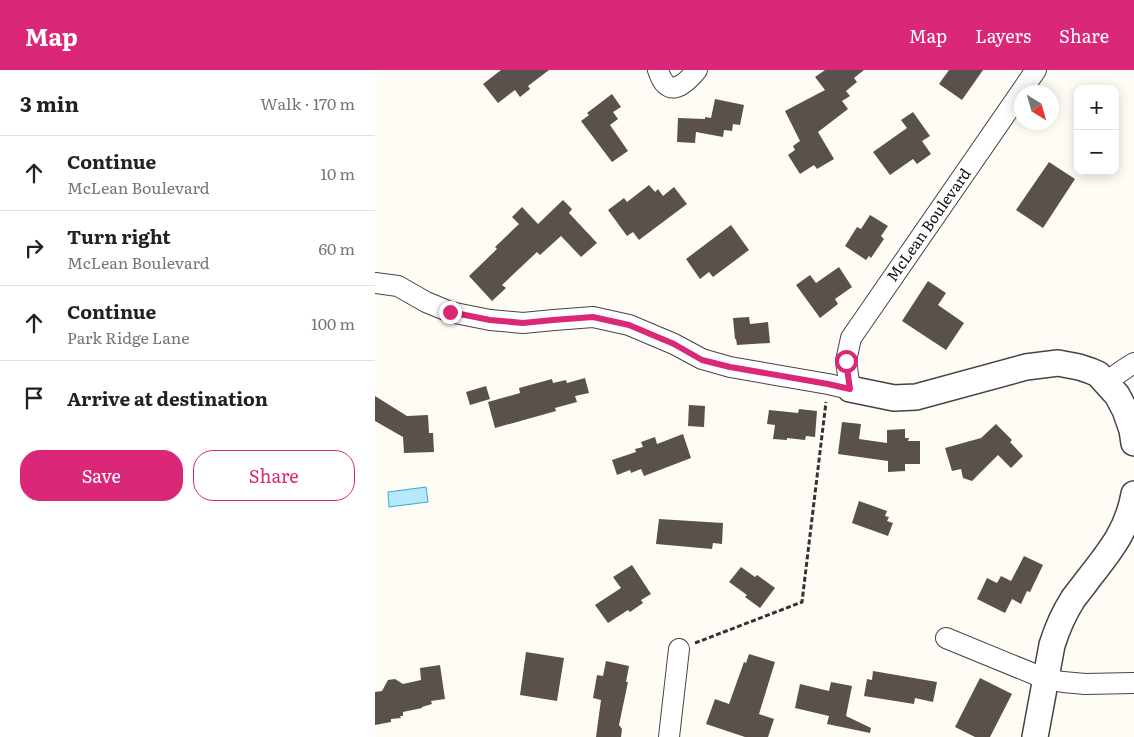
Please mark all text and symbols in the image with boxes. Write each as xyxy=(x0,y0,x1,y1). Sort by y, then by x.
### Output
text: Map xyxy=(25,18,78,53)
text: Map xyxy=(909,22,947,49)
text: Layers xyxy=(975,22,1031,49)
text: Share xyxy=(1059,22,1109,49)
north arrow xyxy=(1014,85,1059,130)
map controls xyxy=(1074,85,1119,175)
button: + xyxy=(1074,85,1119,130)
text: 3 min xyxy=(20,87,79,118)
text: Walk · 170 m xyxy=(260,91,355,115)
button: − xyxy=(1074,130,1119,175)
text: Continue xyxy=(67,147,156,175)
icon: ahead xyxy=(20,159,48,187)
text: 10 m xyxy=(321,161,355,185)
street label: McLean Boulevard xyxy=(880,163,976,286)
text: McLean Boulevard xyxy=(67,175,210,199)
text: Turn right xyxy=(67,222,171,250)
icon: right xyxy=(20,234,48,262)
text: 60 m xyxy=(318,236,355,260)
text: McLean Boulevard xyxy=(67,250,210,274)
text: Continue xyxy=(67,297,156,325)
route end xyxy=(439,301,462,324)
icon: ahead xyxy=(20,309,48,337)
text: 100 m xyxy=(311,311,355,335)
text: Park Ridge Lane xyxy=(67,325,190,349)
route start xyxy=(835,350,858,373)
icon: arrive xyxy=(20,384,48,412)
text: Arrive at destination xyxy=(67,384,268,412)
button: Save xyxy=(20,450,183,501)
button: Share xyxy=(193,450,355,501)

